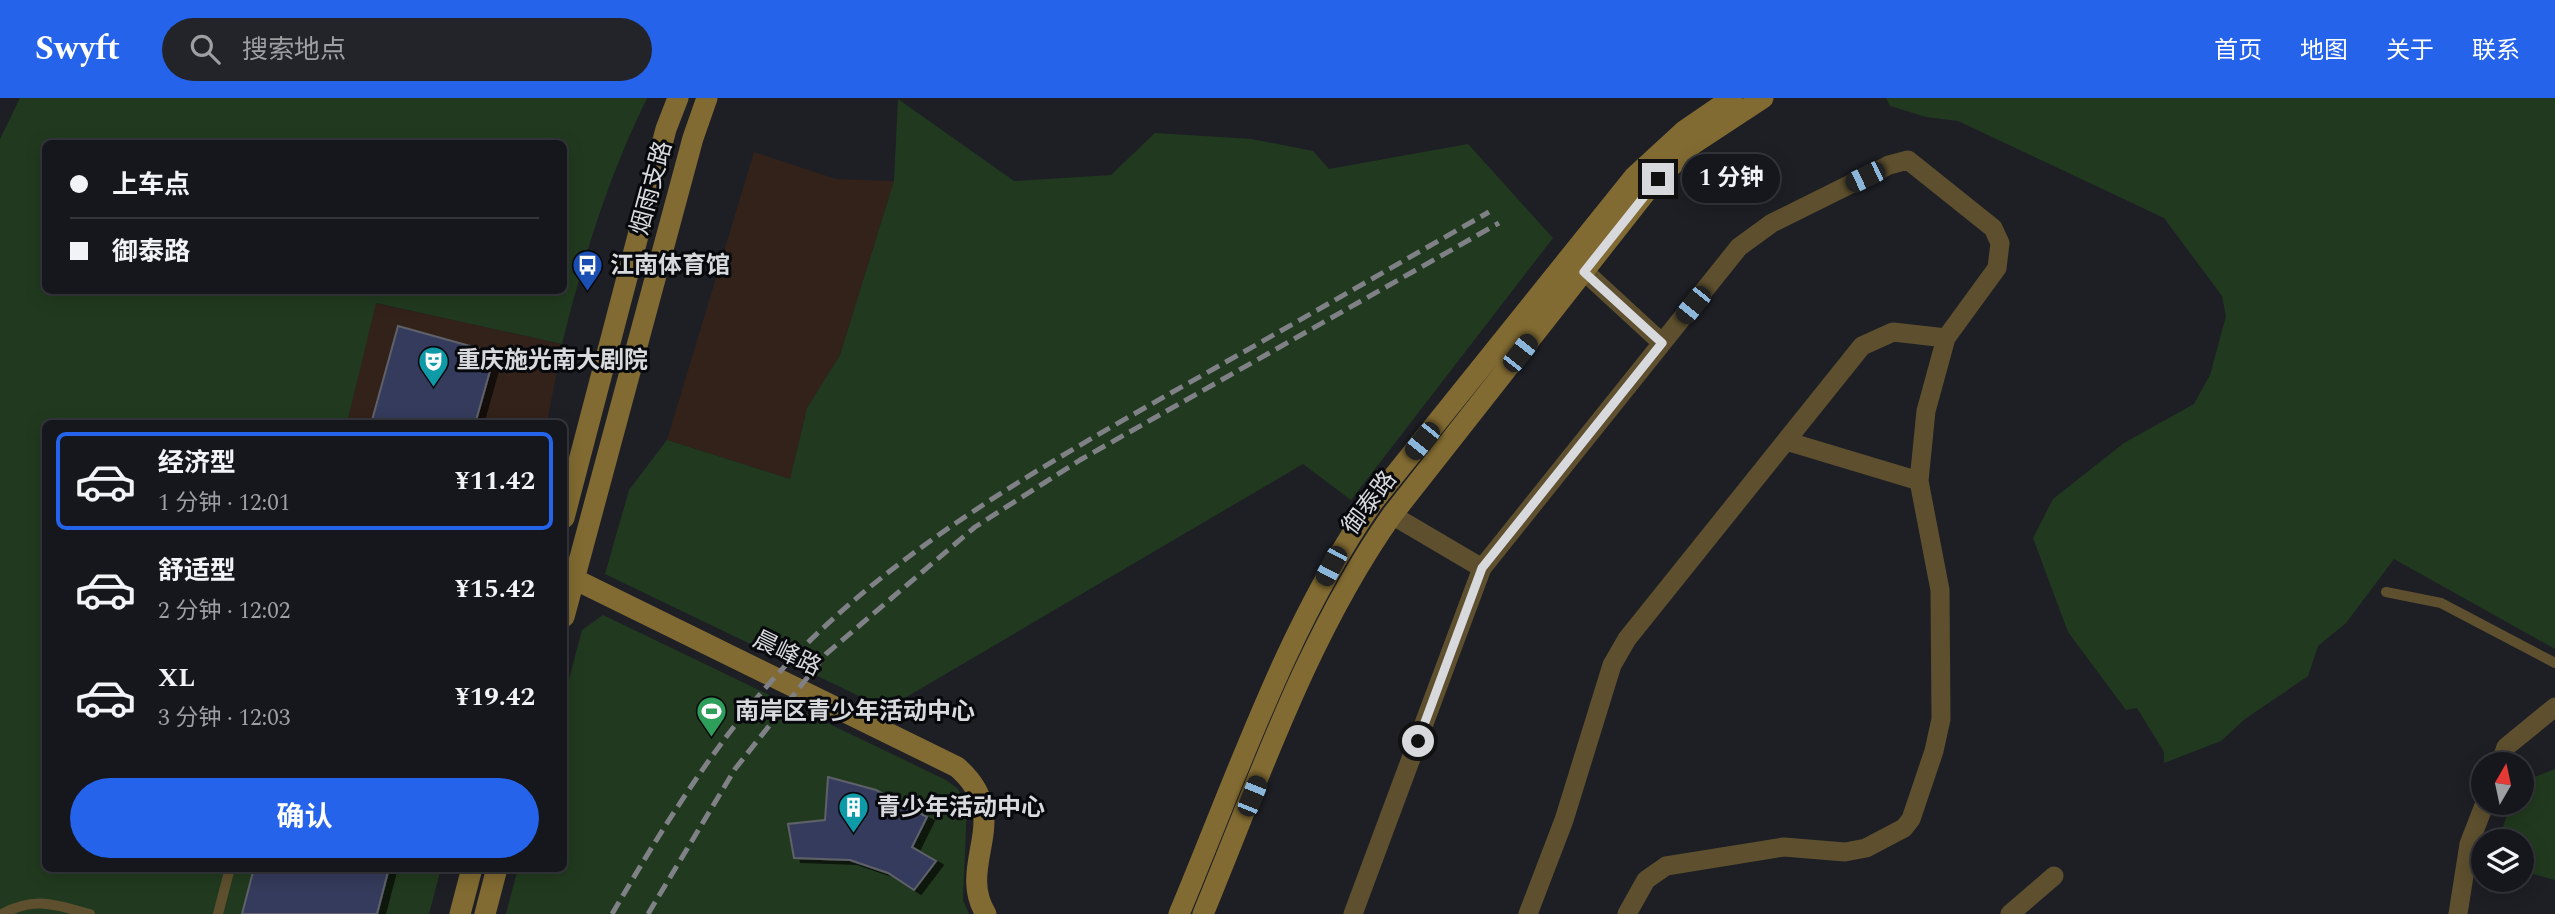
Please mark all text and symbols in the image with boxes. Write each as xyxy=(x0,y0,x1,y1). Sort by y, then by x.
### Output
search box xyxy=(162,18,652,81)
text: Swyft xyxy=(35,24,120,74)
icon: search xyxy=(186,30,224,68)
text: 搜索地点 xyxy=(242,30,346,70)
text: 首页 xyxy=(2214,33,2262,69)
text: 地图 xyxy=(2300,33,2348,69)
text: 关于 xyxy=(2386,33,2434,69)
text: 联系 xyxy=(2472,33,2520,69)
street label: 烟雨支路 xyxy=(622,137,682,239)
callout: 1 分钟 xyxy=(1682,154,1780,204)
car xyxy=(1842,158,1889,196)
text: 1 分钟 xyxy=(1699,161,1763,196)
route end xyxy=(1642,163,1674,195)
text: 上车点 xyxy=(112,165,190,205)
text: 御泰路 xyxy=(112,232,190,272)
place label: 江南体育馆 xyxy=(610,248,730,284)
bus stop icon: 江南体育馆 xyxy=(570,249,604,293)
car xyxy=(1672,282,1715,328)
car xyxy=(1499,330,1542,376)
place label: 重庆施光南大剧院 xyxy=(456,343,648,379)
theatre icon: 重庆施光南大剧院 xyxy=(416,344,450,388)
car xyxy=(1401,418,1444,464)
text: 经济型 xyxy=(158,443,236,483)
icon: car xyxy=(74,450,137,513)
text: ¥11.42 xyxy=(455,461,535,501)
street label: 御泰路 xyxy=(1334,463,1406,543)
text: 1 分钟 · 12:01 xyxy=(158,486,290,521)
car xyxy=(1312,543,1351,589)
text: 舒适型 xyxy=(158,551,236,591)
icon: car xyxy=(74,558,137,621)
text: ¥15.42 xyxy=(455,569,535,609)
text: 2 分钟 · 12:02 xyxy=(158,594,290,629)
street label: 晨峰路 xyxy=(747,622,827,686)
text: XL xyxy=(158,658,195,698)
icon: car xyxy=(74,666,137,729)
text: ¥19.42 xyxy=(455,677,535,717)
place label: 南岸区青少年活动中心 xyxy=(735,694,975,730)
sports icon: 南岸区青少年活动中心 xyxy=(695,695,729,739)
text: 3 分钟 · 12:03 xyxy=(158,701,290,736)
route start xyxy=(1402,725,1434,757)
north arrow xyxy=(2471,752,2534,816)
map controls xyxy=(2471,752,2534,892)
car xyxy=(1235,773,1270,819)
button: 确认 xyxy=(70,778,539,858)
place label: 青少年活动中心 xyxy=(877,790,1045,826)
building icon: 青少年活动中心 xyxy=(837,791,871,835)
button: layers xyxy=(2471,829,2534,892)

